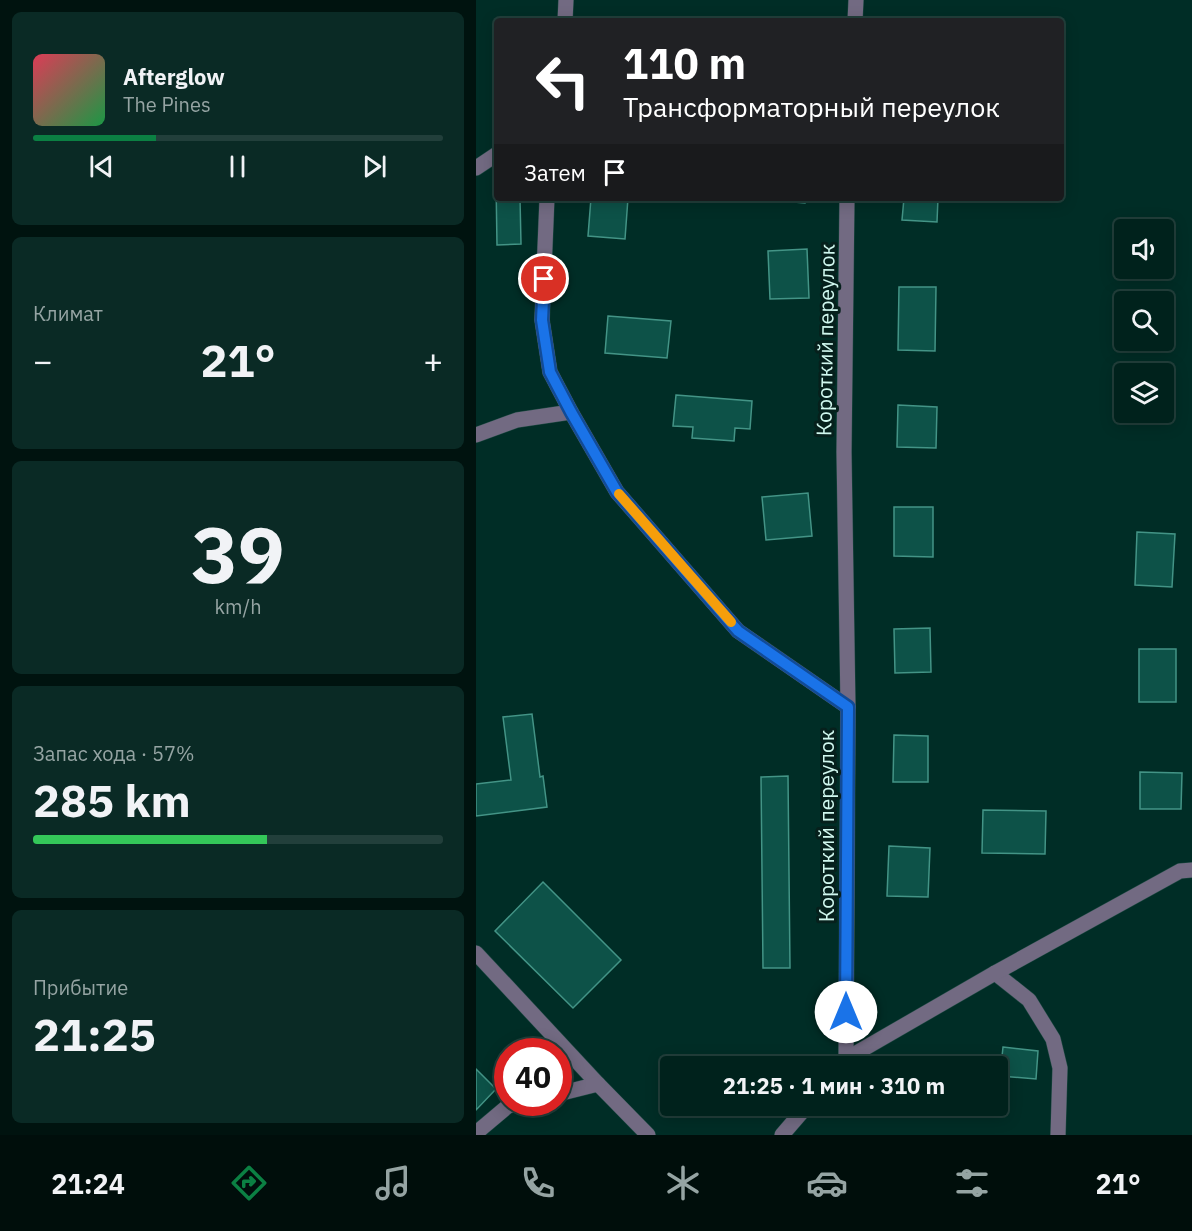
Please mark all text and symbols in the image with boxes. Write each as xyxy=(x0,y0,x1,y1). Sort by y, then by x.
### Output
text: 110 m xyxy=(623,36,746,91)
icon: left xyxy=(524,42,602,120)
text: Afterglow xyxy=(123,62,225,91)
text: Трансформаторный переулок xyxy=(623,89,1000,124)
text: The Pines xyxy=(123,91,211,118)
icon: previous xyxy=(85,150,118,183)
icon: pause xyxy=(221,150,254,183)
icon: next xyxy=(358,150,391,183)
icon: arrive xyxy=(598,156,631,189)
text: Затем xyxy=(524,158,586,187)
map controls xyxy=(1114,219,1174,423)
button: sound xyxy=(1114,219,1174,279)
street label: Короткий переулок xyxy=(809,244,841,436)
pin xyxy=(518,253,569,304)
icon: arrive xyxy=(527,262,560,295)
button: search xyxy=(1114,291,1174,351)
text: Климат xyxy=(33,300,103,327)
text: 21° xyxy=(200,331,276,389)
text: − xyxy=(33,339,53,382)
text: + xyxy=(423,339,443,382)
button: layers xyxy=(1114,363,1174,423)
text: 39 xyxy=(191,503,285,604)
text: km/h xyxy=(214,593,262,620)
street label: Короткий переулок xyxy=(812,730,840,922)
text: Запас хода · 57% xyxy=(33,740,195,767)
text: 285 km xyxy=(33,771,191,829)
text: Прибытие xyxy=(33,974,128,1001)
position arrow xyxy=(814,980,878,1044)
text: 21:25 xyxy=(33,1005,156,1063)
speed limit sign: 40 xyxy=(494,1038,572,1116)
text: 21:25 · 1 мин · 310 m xyxy=(723,1071,945,1100)
icon: directions xyxy=(228,1162,270,1204)
icon: music xyxy=(372,1162,414,1204)
icon: phone xyxy=(517,1162,559,1204)
icon: climate xyxy=(662,1162,704,1204)
icon: car xyxy=(806,1162,848,1204)
icon: filters xyxy=(951,1162,993,1204)
text: 21:24 xyxy=(51,1166,125,1201)
text: 21° xyxy=(1096,1166,1141,1201)

